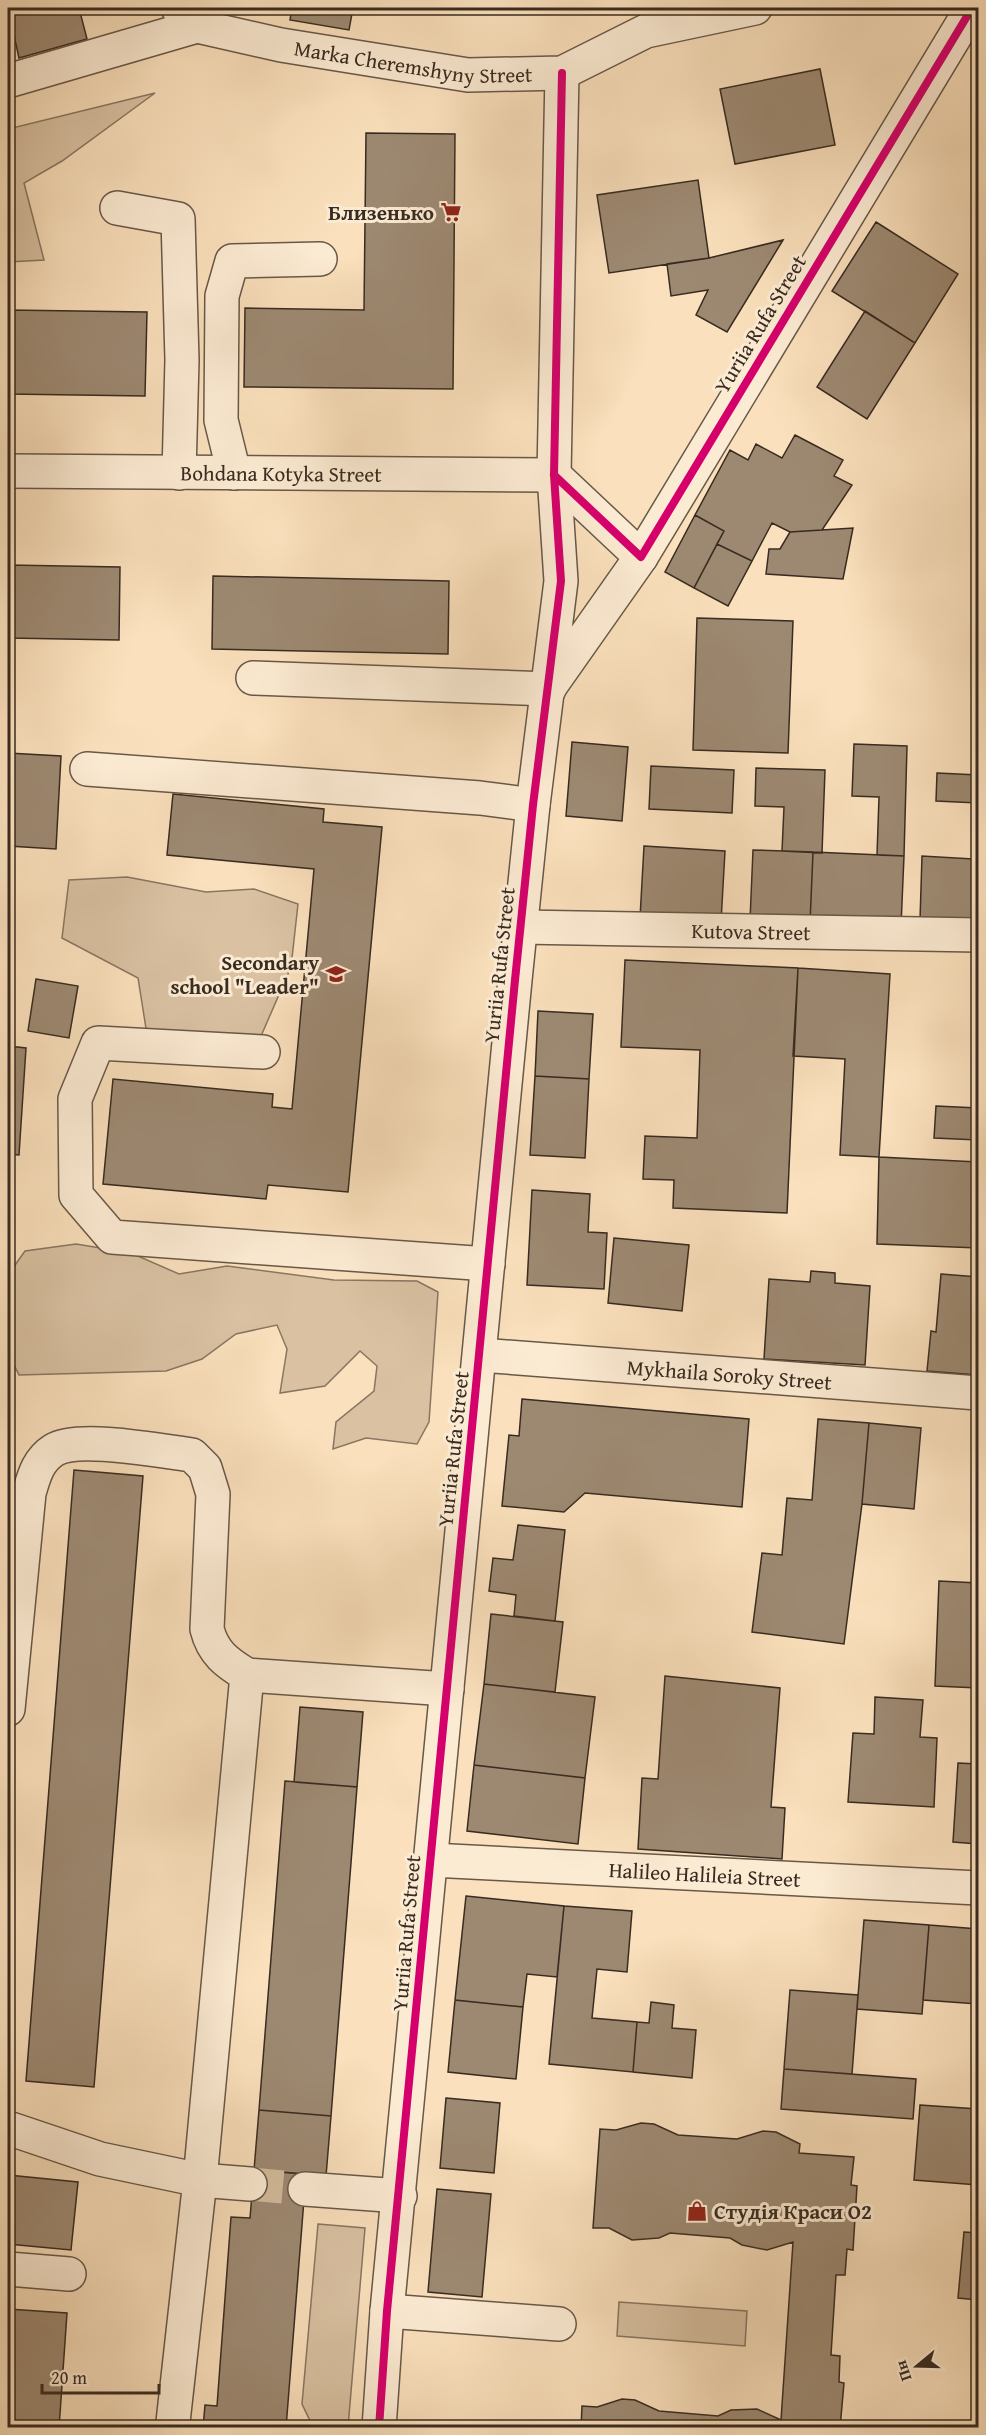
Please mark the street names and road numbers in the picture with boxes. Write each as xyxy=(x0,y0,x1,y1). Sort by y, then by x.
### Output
street label: Marka Cheremshyny Street xyxy=(292,32,533,91)
street label: Yuriia Rufa Street xyxy=(706,248,814,399)
street label: Bohdana Kotyka Street xyxy=(180,457,382,489)
street label: Yuriia Rufa Street xyxy=(475,885,523,1045)
street label: Kutova Street xyxy=(691,914,811,948)
street label: Mykhaila Soroky Street xyxy=(626,1351,833,1397)
street label: Yuriia Rufa Street xyxy=(429,1369,477,1529)
street label: Yuriia Rufa Street xyxy=(384,1853,428,2012)
street label: Halileo Halileia Street xyxy=(608,1854,802,1894)

